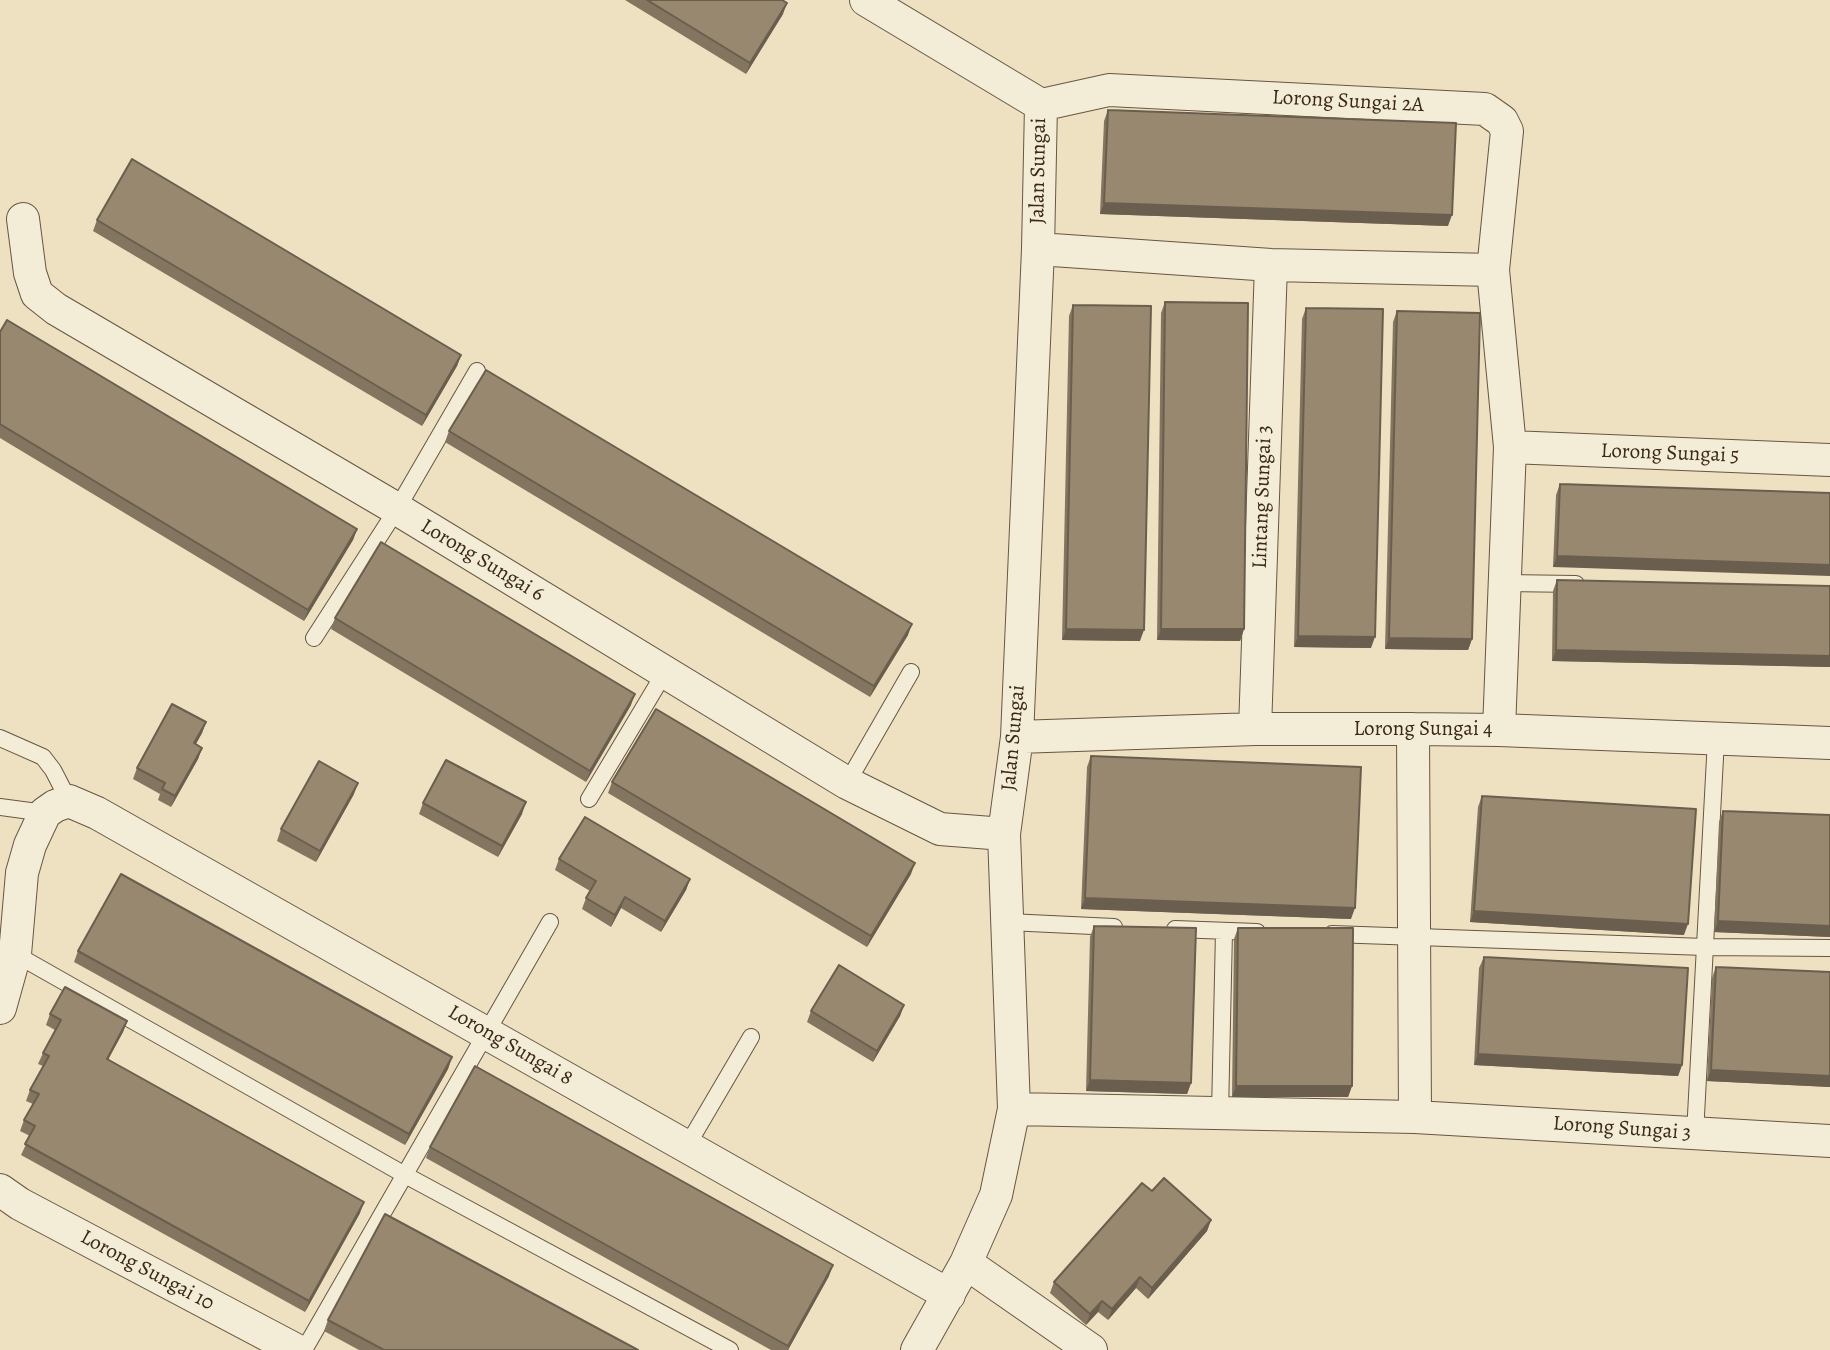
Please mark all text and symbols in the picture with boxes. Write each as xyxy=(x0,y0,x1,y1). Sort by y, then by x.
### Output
street label: Lorong Sungai 2A xyxy=(1271,85,1425,119)
street label: Jalan Sungai xyxy=(1025,118,1053,224)
street label: Lintang Sungai 3 xyxy=(1248,425,1278,569)
street label: Lorong Sungai 5 xyxy=(1600,439,1740,469)
street label: Lorong Sungai 6 xyxy=(416,514,548,608)
street label: Jalan Sungai xyxy=(997,684,1031,792)
street label: Lorong Sungai 4 xyxy=(1353,717,1493,743)
street label: Lorong Sungai 8 xyxy=(443,1000,577,1092)
street label: Lorong Sungai 3 xyxy=(1552,1112,1692,1146)
street label: Lorong Sungai 10 xyxy=(76,1225,218,1317)

